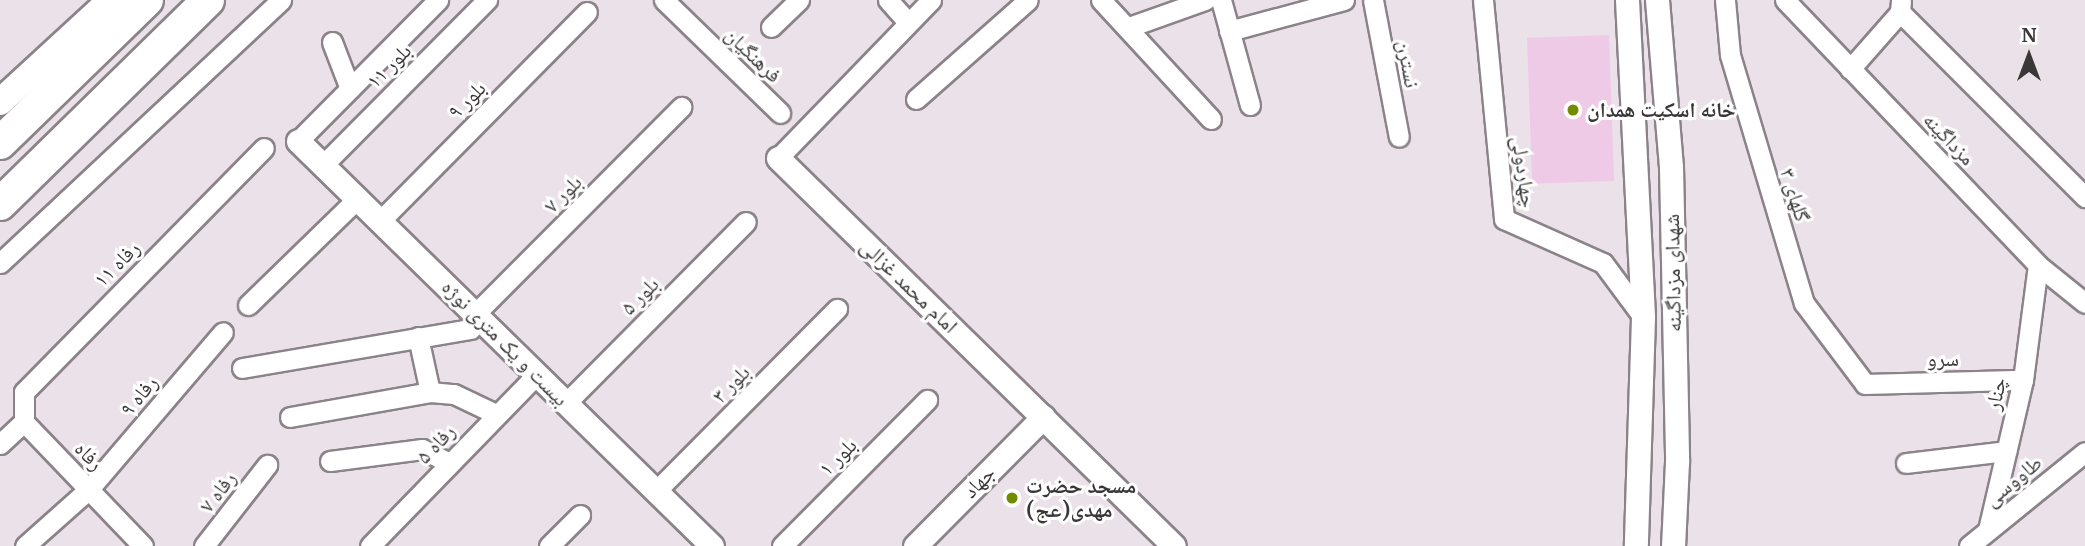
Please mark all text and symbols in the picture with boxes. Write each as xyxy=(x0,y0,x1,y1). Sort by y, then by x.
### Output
north arrow xyxy=(1994,21,2064,91)
street label: فرهنگیان xyxy=(719,22,787,88)
text: N xyxy=(2021,23,2037,47)
street label: بلور ۱۱ xyxy=(361,38,417,94)
street label: نسترن xyxy=(1391,38,1425,90)
street label: بلور ۹ xyxy=(443,76,491,124)
place label: خانه اسكيت همدان xyxy=(1587,97,1736,123)
marker: خانه اسكيت همدان xyxy=(1565,102,1581,118)
street label: مزداگینه xyxy=(1918,107,1980,171)
street label: چهاردولی xyxy=(1507,135,1541,209)
street label: گلهای ۳ xyxy=(1775,165,1815,225)
street label: بلور ۷ xyxy=(539,170,587,218)
street label: شهدای مزداگینه xyxy=(1659,214,1687,332)
street label: امام محمد غزالی xyxy=(855,233,963,339)
street label: رفاه ۱۱ xyxy=(89,236,145,292)
street label: بلور ۵ xyxy=(616,272,664,320)
street label: بیست و یک متری نوژه xyxy=(437,275,573,411)
street label: سرو xyxy=(1927,346,1959,372)
street label: بلور ۳ xyxy=(707,360,755,408)
street label: رفاه ۹ xyxy=(115,371,163,421)
street label: چنار xyxy=(1980,375,2012,413)
street label: رفاه ۵ xyxy=(411,419,461,469)
street label: بلور ۱ xyxy=(814,433,862,481)
street label: رفاه xyxy=(69,436,109,476)
street label: طاووسی xyxy=(1979,450,2047,512)
street label: جهاد xyxy=(958,461,1000,503)
street label: رفاه ۷ xyxy=(194,466,242,518)
place label: مسجد حضرت مهدی(عج) xyxy=(1026,473,1136,523)
marker: مسجد حضرت مهدی(عج) xyxy=(1004,490,1020,506)

